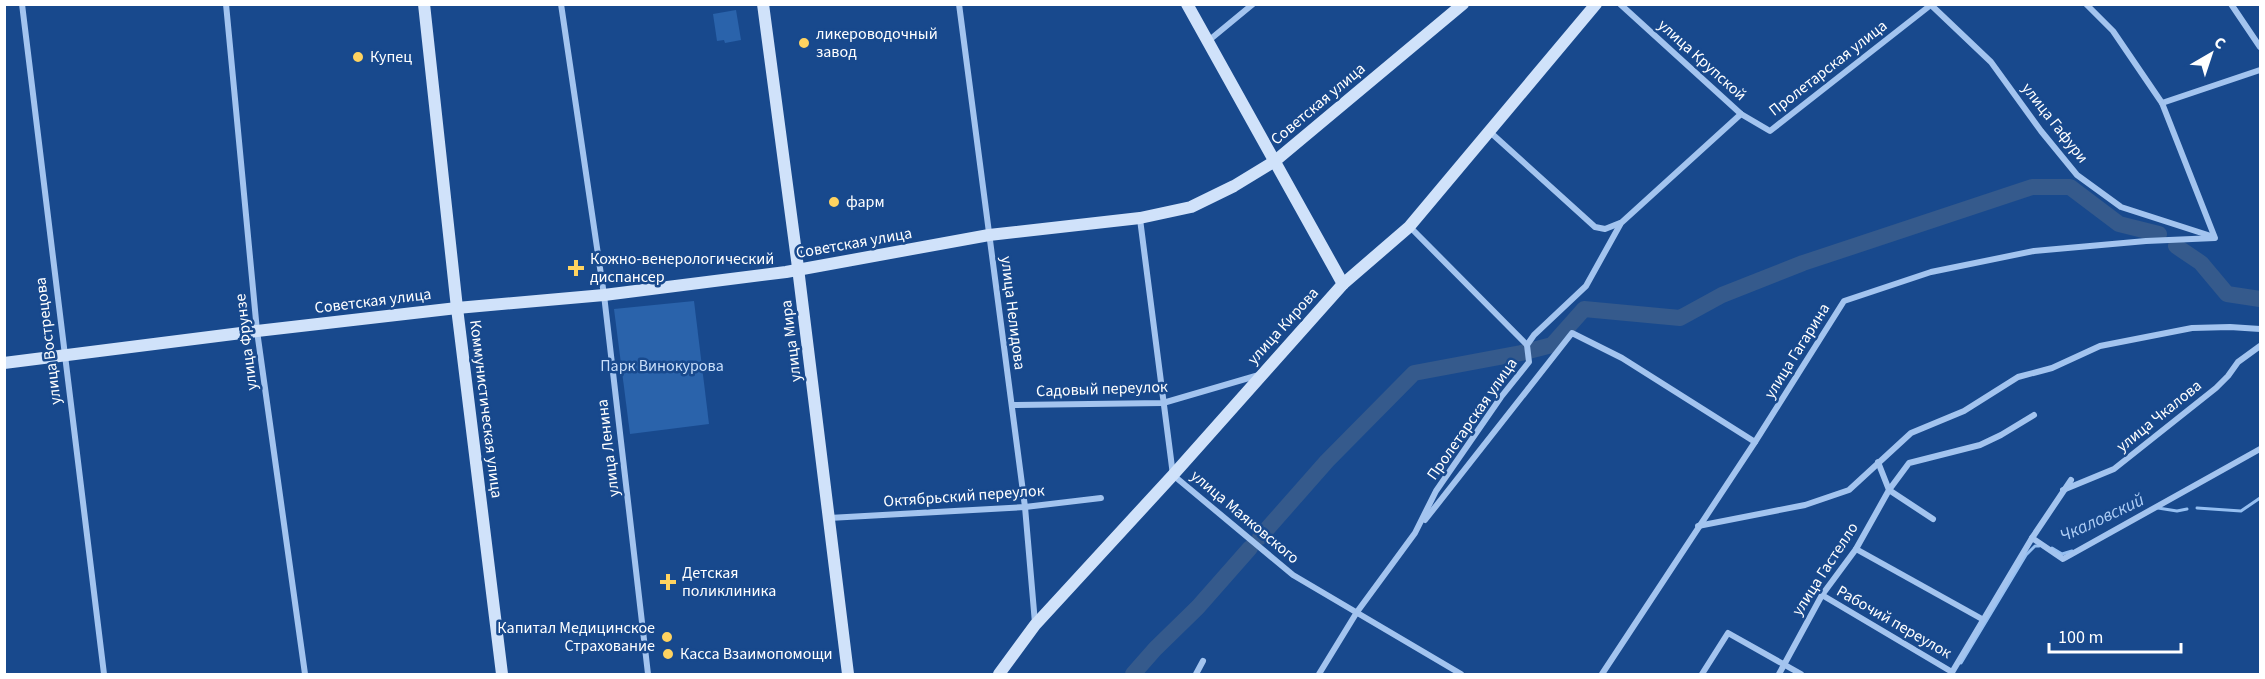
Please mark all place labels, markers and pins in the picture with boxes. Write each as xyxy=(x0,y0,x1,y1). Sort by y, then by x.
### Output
place label: ликероводочный завод xyxy=(816,23,938,63)
marker: ликероводочный завод xyxy=(797,36,811,50)
place label: Купец xyxy=(370,46,412,68)
marker: Купец xyxy=(351,50,365,64)
place label: фарм xyxy=(846,191,885,213)
marker: фарм xyxy=(827,195,841,209)
place label: Кожно-венерологический диспансер xyxy=(590,248,774,288)
marker: Кожно-венерологический диспансер xyxy=(567,259,585,277)
place label: Детская поликлиника xyxy=(682,562,776,602)
marker: Детская поликлиника xyxy=(659,573,677,591)
place label: Капитал Медицинское Страхование xyxy=(497,617,655,657)
marker: Капитал Медицинское Страхование xyxy=(660,630,674,644)
place label: Касса Взаимопомощи xyxy=(680,643,833,665)
marker: Касса Взаимопомощи xyxy=(661,647,675,661)

